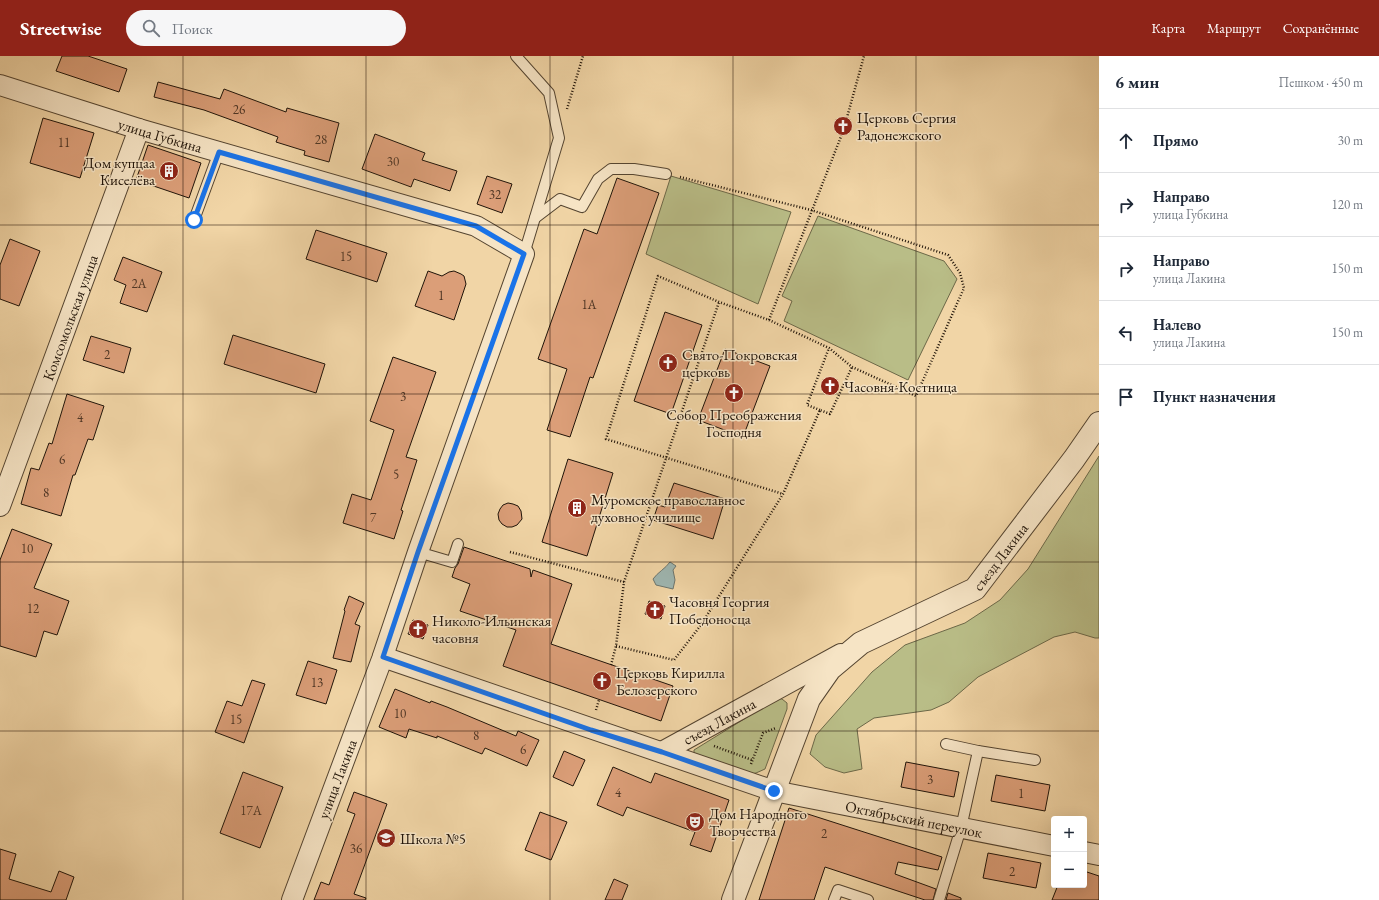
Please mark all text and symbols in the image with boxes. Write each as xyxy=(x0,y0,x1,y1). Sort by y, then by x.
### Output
search box xyxy=(126,10,406,46)
text: Streetwise xyxy=(20,16,102,41)
icon: search xyxy=(140,17,162,39)
text: Поиск xyxy=(172,19,213,38)
text: Карта xyxy=(1152,19,1185,37)
text: Маршрут xyxy=(1207,19,1261,37)
text: Сохранённые xyxy=(1283,19,1359,37)
text: 6 мин xyxy=(1115,71,1159,93)
text: Пешком · 450 m xyxy=(1279,74,1363,91)
house number: 26 xyxy=(233,101,245,118)
place label: Церковь Сергия Радонежского xyxy=(857,108,957,144)
street label: улица Губкина xyxy=(116,114,205,156)
church icon: Церковь Сергия Радонежского xyxy=(832,115,854,137)
icon: ahead xyxy=(1115,130,1137,152)
house number: 28 xyxy=(315,131,327,148)
text: Прямо xyxy=(1153,131,1198,150)
text: 30 m xyxy=(1338,132,1363,149)
house number: 11 xyxy=(58,134,70,151)
place label: Дом купцаа Киселёва xyxy=(84,153,155,189)
house number: 30 xyxy=(387,153,399,170)
building icon: Дом купцаа Киселёва xyxy=(158,160,180,182)
house number: 32 xyxy=(489,186,502,203)
text: Направо xyxy=(1153,187,1210,206)
icon: right xyxy=(1115,194,1137,216)
text: 120 m xyxy=(1332,196,1363,213)
text: улица Губкина xyxy=(1153,206,1228,223)
route start xyxy=(185,211,203,229)
house number: 15 xyxy=(340,248,352,265)
text: Направо xyxy=(1153,251,1210,270)
street label: Комсомольская улица xyxy=(38,252,101,383)
icon: right xyxy=(1115,258,1137,280)
text: 150 m xyxy=(1332,260,1363,277)
text: улица Лакина xyxy=(1153,270,1225,287)
house number: 2А xyxy=(131,275,148,292)
house number: 1 xyxy=(438,287,444,304)
house number: 1А xyxy=(581,296,598,313)
text: Налево xyxy=(1153,315,1201,334)
icon: left xyxy=(1115,322,1137,344)
text: 150 m xyxy=(1332,324,1363,341)
text: улица Лакина xyxy=(1153,334,1225,351)
place label: Свято-Покровская церковь xyxy=(682,345,798,381)
house number: 2 xyxy=(104,346,111,363)
church icon: Свято-Покровская церковь xyxy=(657,352,679,374)
church icon: Часовня-Костница xyxy=(819,375,841,397)
place label: Часовня-Костница xyxy=(844,377,957,396)
church icon: Собор Преображения Господня xyxy=(723,382,745,404)
icon: arrive xyxy=(1115,386,1137,408)
text: Пункт назначения xyxy=(1153,387,1276,406)
house number: 3 xyxy=(400,388,406,405)
place label: Собор Преображения Господня xyxy=(666,405,802,441)
house number: 4 xyxy=(77,409,84,426)
house number: 6 xyxy=(59,451,65,468)
house number: 5 xyxy=(393,466,399,483)
house number: 8 xyxy=(43,484,49,501)
place label: Муромское православное духовное училище xyxy=(591,490,745,526)
building icon: Муромское православное духовное училище xyxy=(566,497,588,519)
house number: 7 xyxy=(370,509,377,526)
street label: съезд Лакина xyxy=(968,519,1032,594)
house number: 10 xyxy=(21,540,33,557)
place label: Часовня Георгия Победоносца xyxy=(669,592,770,628)
church icon: Часовня Георгия Победоносца xyxy=(644,599,666,621)
house number: 12 xyxy=(27,600,40,617)
place label: Николо-Ильинская часовня xyxy=(432,611,551,647)
church icon: Николо-Ильинская часовня xyxy=(407,618,429,640)
place label: Церковь Кирилла Белозерского xyxy=(616,663,725,699)
church icon: Церковь Кирилла Белозерского xyxy=(591,670,613,692)
house number: 13 xyxy=(311,674,323,691)
street label: съезд Лакина xyxy=(679,693,759,748)
house number: 10 xyxy=(394,705,406,722)
house number: 15 xyxy=(230,711,242,728)
house number: 8 xyxy=(473,727,479,744)
street label: улица Лакина xyxy=(313,737,361,821)
house number: 6 xyxy=(520,741,526,758)
house number: 3 xyxy=(927,771,933,788)
route end xyxy=(765,782,783,800)
house number: 4 xyxy=(615,784,622,801)
house number: 1 xyxy=(1018,785,1024,802)
street label: Октябрьский переулок xyxy=(844,796,984,841)
house number: 17А xyxy=(240,802,263,819)
place label: Дом Народного Творчества xyxy=(709,804,807,840)
theatre icon: Дом Народного Творчества xyxy=(684,811,706,833)
map controls xyxy=(1051,816,1087,888)
button: + xyxy=(1051,816,1087,852)
house number: 2 xyxy=(821,825,828,842)
school or university icon: Школа №5 xyxy=(375,827,397,849)
place label: Школа №5 xyxy=(400,829,466,848)
house number: 36 xyxy=(350,840,362,857)
button: − xyxy=(1051,852,1087,888)
house number: 2 xyxy=(1009,863,1016,880)

